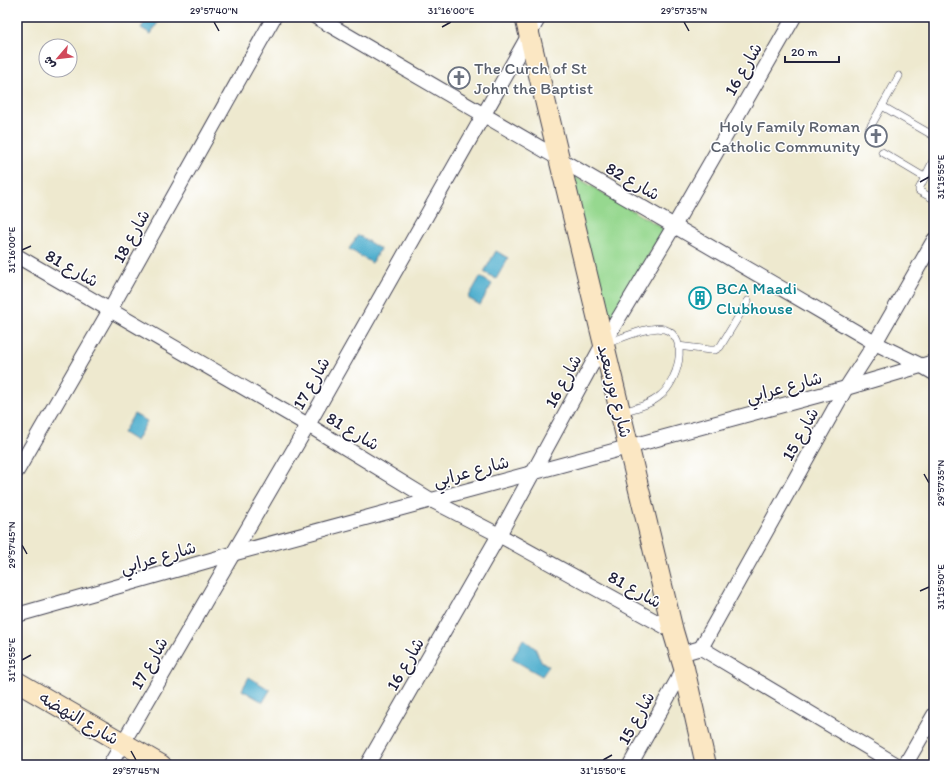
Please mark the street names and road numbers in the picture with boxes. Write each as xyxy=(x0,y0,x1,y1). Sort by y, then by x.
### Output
street label: شارع 16 xyxy=(720,39,768,100)
street label: شارع 82 xyxy=(601,158,664,206)
street label: شارع 18 xyxy=(108,206,156,267)
street label: شارع 81 xyxy=(41,245,102,293)
street label: شارع بورسعيد xyxy=(592,342,636,440)
street label: شارع 16 xyxy=(540,351,587,412)
street label: شارع 17 xyxy=(288,353,336,414)
street label: شارع عرابي xyxy=(744,367,825,412)
street label: شارع 15 xyxy=(777,404,824,465)
street label: شارع 81 xyxy=(322,408,383,456)
street label: شارع عرابي xyxy=(431,451,512,496)
street label: شارع عرابي xyxy=(118,537,200,582)
street label: شارع 81 xyxy=(604,566,665,614)
street label: شارع 17 xyxy=(126,633,174,694)
street label: شارع 16 xyxy=(382,634,430,695)
street label: شارع النهضه xyxy=(35,687,122,751)
street label: شارع 15 xyxy=(613,688,660,749)

